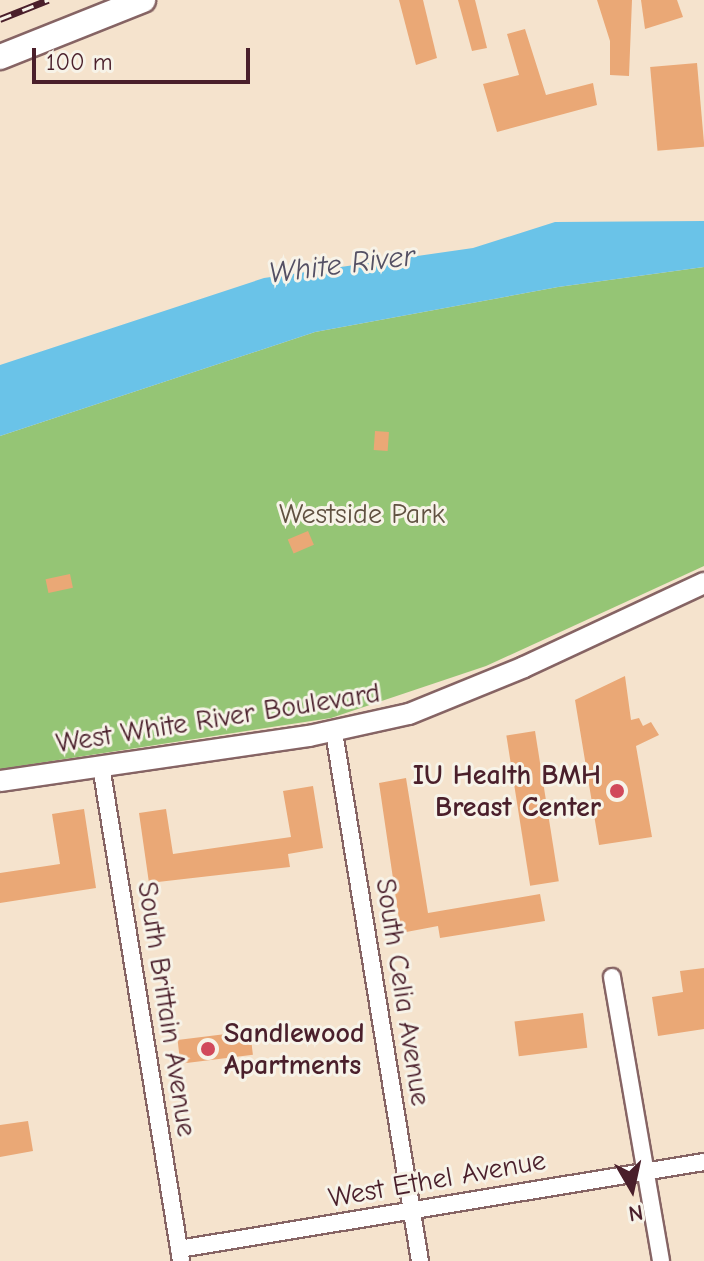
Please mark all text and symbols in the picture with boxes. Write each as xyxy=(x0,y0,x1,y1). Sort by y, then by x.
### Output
scale bar xyxy=(36,32,254,82)
text: 100 m xyxy=(46,48,113,76)
water label: White River xyxy=(267,238,417,292)
park label: Westside Park xyxy=(279,497,445,531)
street label: West White River Boulevard xyxy=(54,676,382,760)
place label: IU Health BMH Breast Center xyxy=(413,758,601,824)
marker: IU Health BMH Breast Center xyxy=(608,782,626,800)
street label: South Celia Avenue xyxy=(368,876,438,1108)
street label: South Brittain Avenue xyxy=(130,879,204,1139)
place label: Sandlewood Apartments xyxy=(224,1016,365,1082)
marker: Sandlewood Apartments xyxy=(199,1040,217,1058)
street label: West Ethel Avenue xyxy=(326,1143,548,1215)
north arrow xyxy=(592,1149,672,1229)
text: N xyxy=(627,1199,645,1227)

